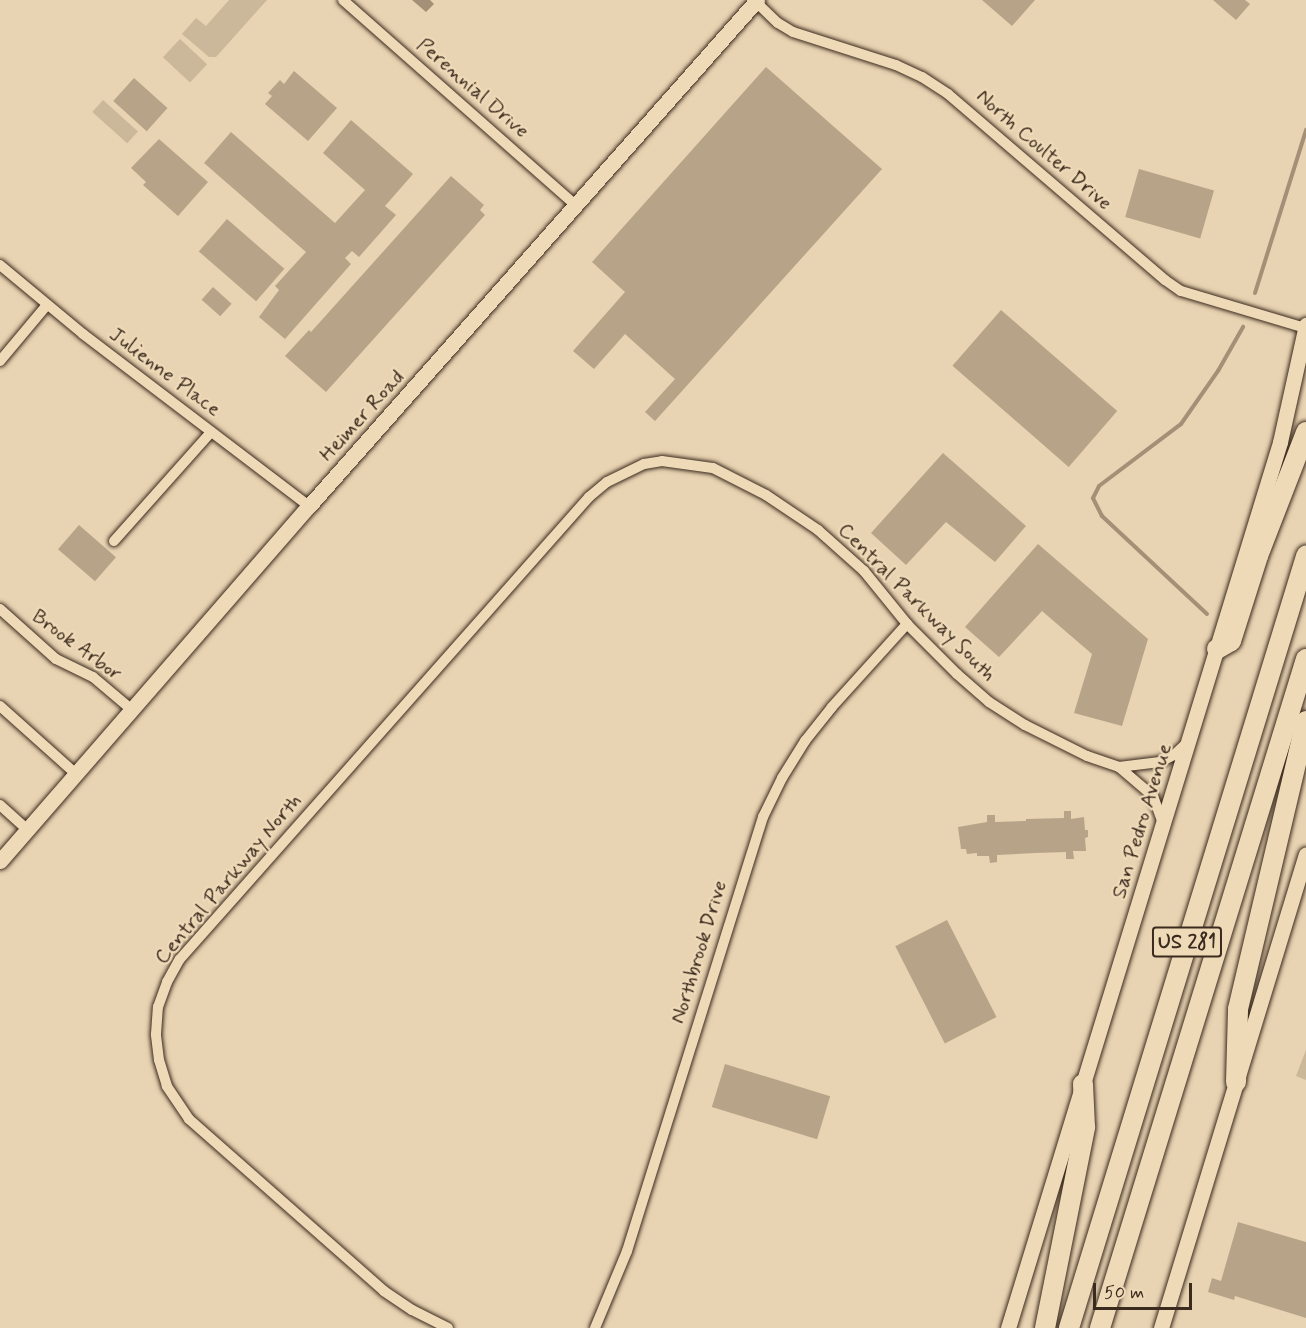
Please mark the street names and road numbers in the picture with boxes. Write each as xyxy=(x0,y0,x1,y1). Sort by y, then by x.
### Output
street label: Perennial Drive xyxy=(412,33,534,143)
street label: North Coulter Drive xyxy=(971,84,1117,216)
street label: Julienne Place xyxy=(106,323,224,421)
street label: Heimer Road xyxy=(315,366,409,466)
street label: Central Parkway South xyxy=(836,521,998,683)
street label: Brook Arbor xyxy=(26,603,128,687)
street label: San Pedro Avenue xyxy=(1107,741,1177,901)
street label: Central Parkway North xyxy=(152,791,304,967)
street label: Northbrook Drive xyxy=(665,878,733,1026)
road number: US 281 xyxy=(1151,925,1223,959)

